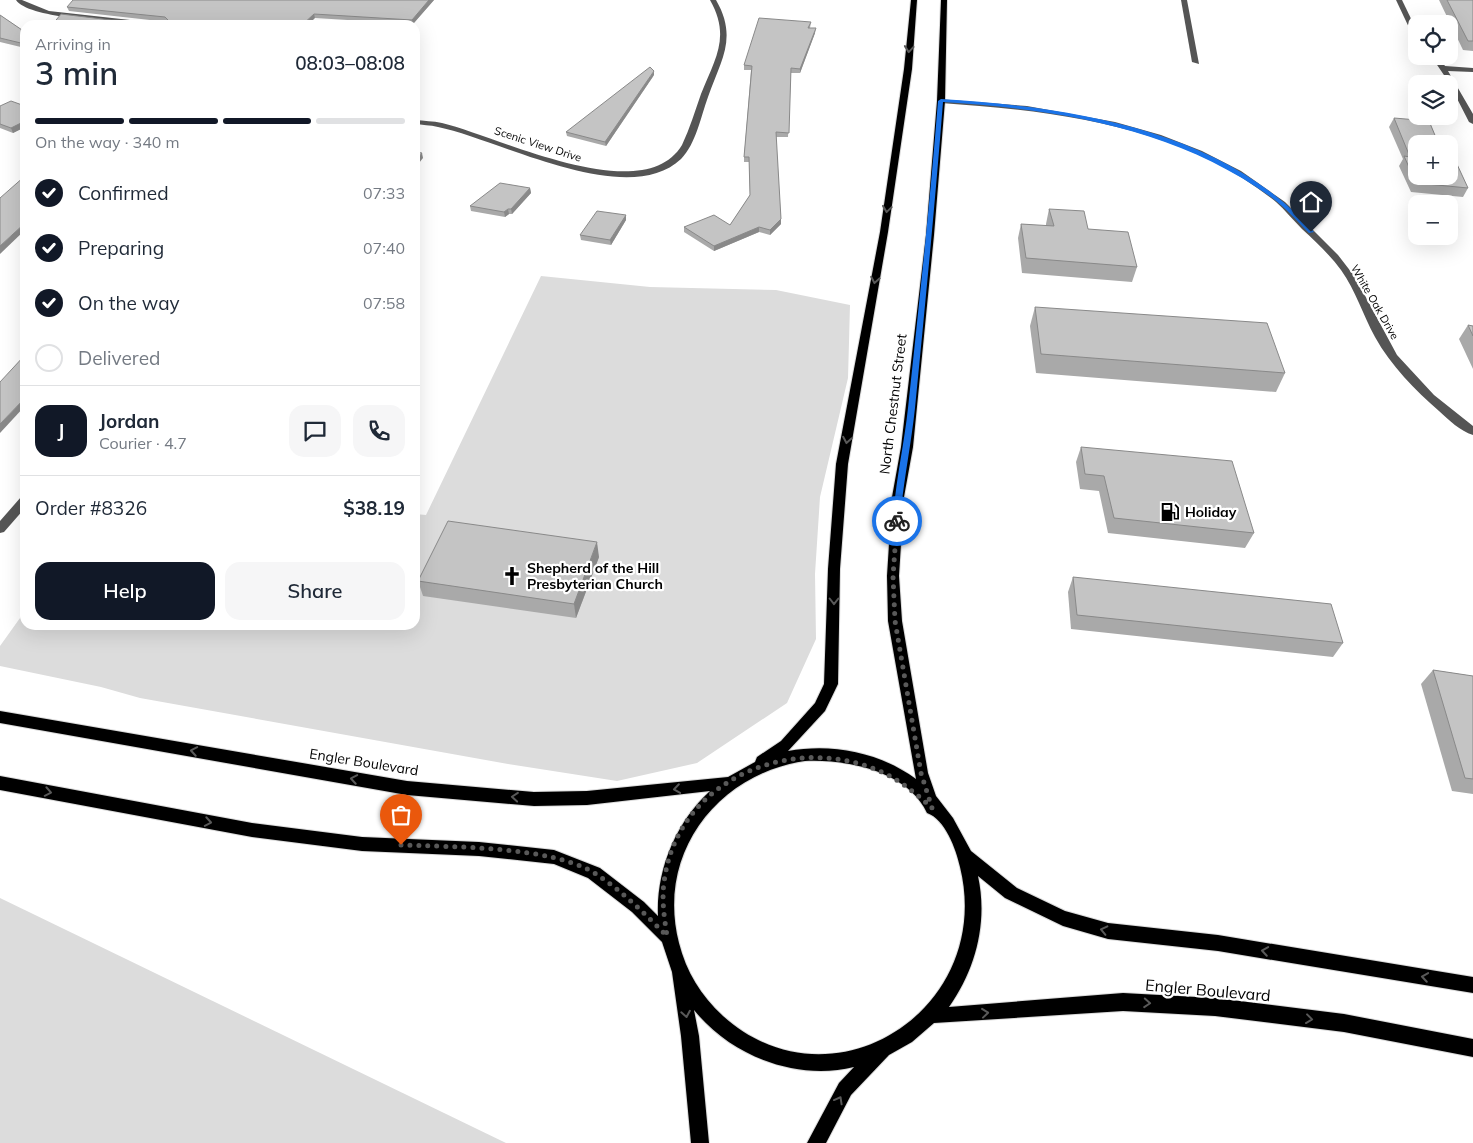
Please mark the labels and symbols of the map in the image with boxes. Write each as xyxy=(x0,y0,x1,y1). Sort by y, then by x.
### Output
one-way arrow xyxy=(904,45,915,53)
street label: Scenic View Drive xyxy=(493,123,583,165)
pin xyxy=(1290,181,1332,232)
one-way arrow xyxy=(882,205,892,214)
street label: White Oak Drive xyxy=(1348,262,1402,342)
one-way arrow xyxy=(870,275,881,284)
street label: North Chestnut Street xyxy=(875,333,911,475)
one-way arrow xyxy=(842,435,852,444)
courier xyxy=(872,496,922,546)
fuel station icon: Holiday xyxy=(1159,501,1181,523)
place label: Holiday xyxy=(1185,503,1237,521)
place label: Shepherd of the Hill Presbyterian Church xyxy=(527,559,663,593)
church icon: Shepherd of the Hill Presbyterian Church xyxy=(501,565,523,587)
one-way arrow xyxy=(829,598,839,606)
street label: Engler Boulevard xyxy=(308,744,420,780)
one-way arrow xyxy=(189,747,198,757)
one-way arrow xyxy=(349,774,358,784)
one-way arrow xyxy=(673,784,682,794)
one-way arrow xyxy=(43,786,52,797)
one-way arrow xyxy=(511,792,519,803)
pin xyxy=(380,794,422,845)
one-way arrow xyxy=(203,816,212,826)
one-way arrow xyxy=(1099,925,1108,936)
one-way arrow xyxy=(1260,946,1268,957)
one-way arrow xyxy=(1421,973,1429,983)
street label: Engler Boulevard xyxy=(1144,975,1272,1005)
one-way arrow xyxy=(1143,998,1151,1009)
one-way arrow xyxy=(982,1008,990,1019)
one-way arrow xyxy=(681,1010,691,1019)
one-way arrow xyxy=(1305,1013,1313,1024)
one-way arrow xyxy=(833,1097,843,1106)

